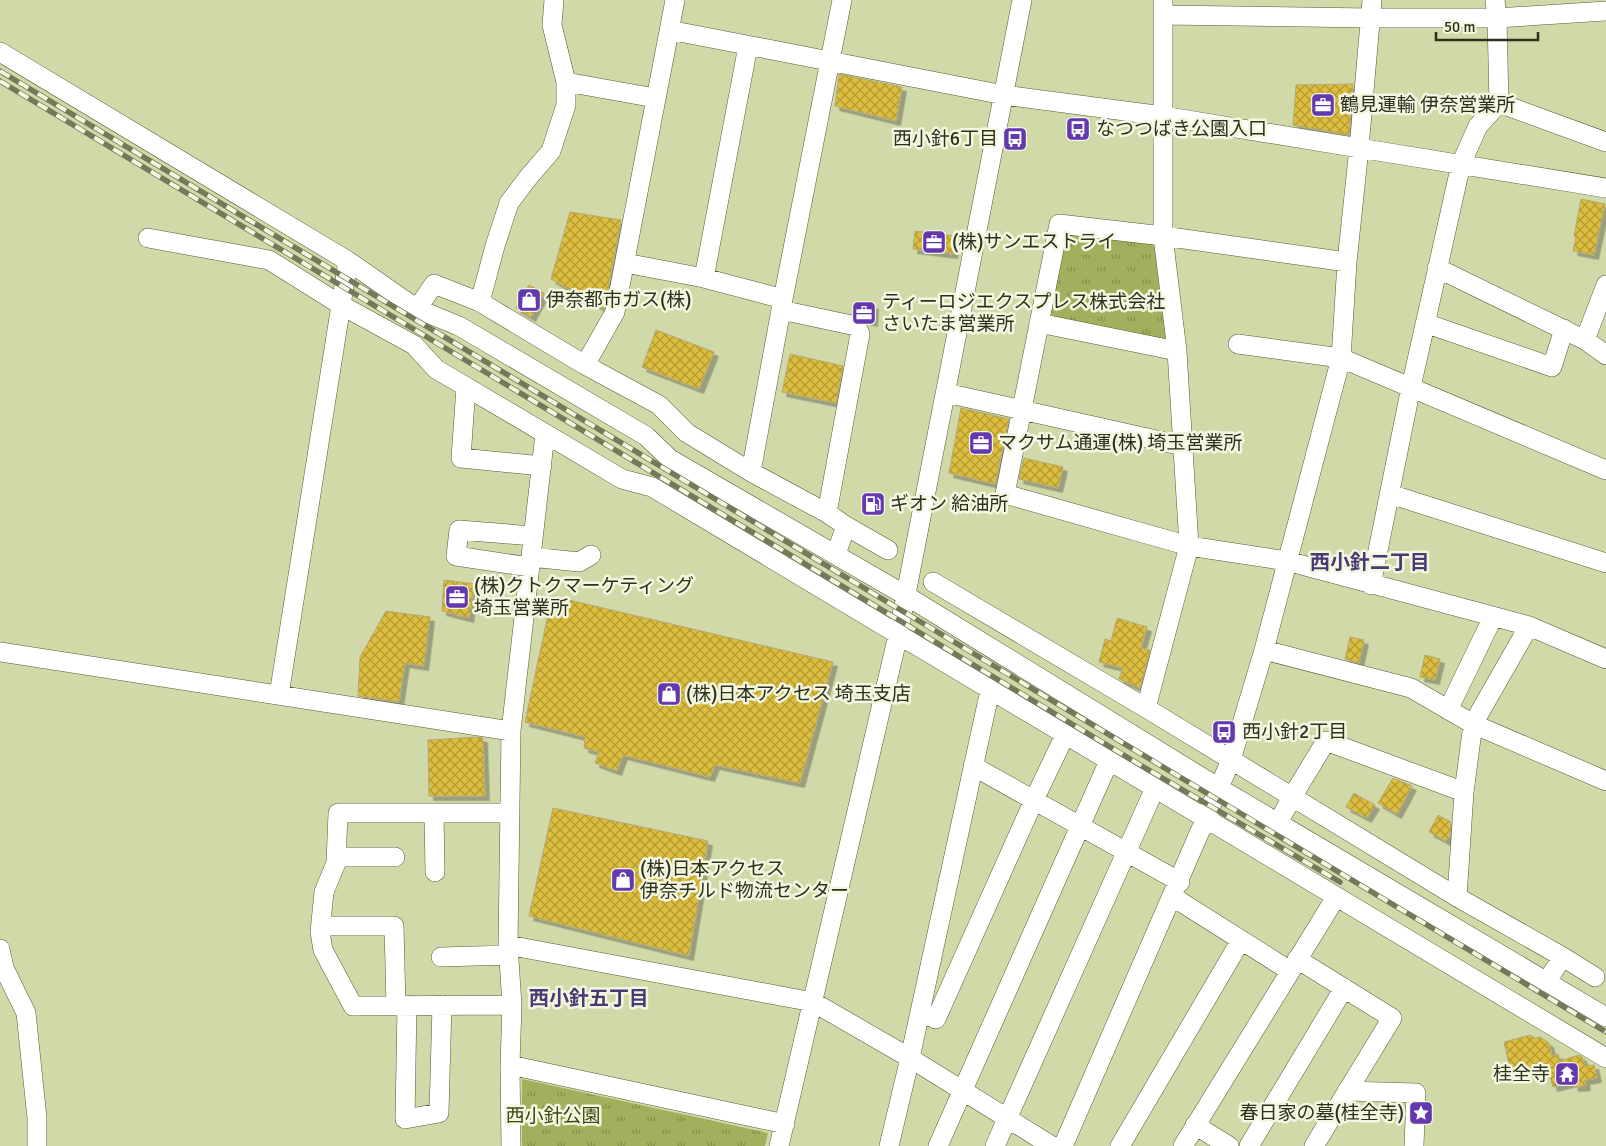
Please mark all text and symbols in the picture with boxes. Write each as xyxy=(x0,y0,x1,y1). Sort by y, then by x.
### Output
scale bar xyxy=(1436,10,1538,42)
text: 50 m xyxy=(1444,18,1475,36)
office icon: 鶴見運輸 伊奈営業所 xyxy=(1310,92,1336,118)
place label: 鶴見運輸 伊奈営業所 xyxy=(1340,93,1515,117)
bus stop icon: なつつばき公園入口 xyxy=(1065,116,1091,142)
place label: なつつばき公園入口 xyxy=(1096,117,1267,141)
bus stop icon: 西小針6丁目 xyxy=(1002,126,1028,152)
place label: 西小針6丁目 xyxy=(893,127,998,151)
office icon: (株)サンエストライ xyxy=(921,229,947,255)
place label: (株)サンエストライ xyxy=(952,230,1117,254)
shop icon: 伊奈都市ガス(株) xyxy=(516,287,542,313)
place label: 伊奈都市ガス(株) xyxy=(546,288,692,312)
place label: ティーロジエクスプレス株式会社 さいたま営業所 xyxy=(882,290,1165,336)
office icon: ティーロジエクスプレス株式会社 さいたま営業所 xyxy=(851,300,877,326)
office icon: マクサム通運(株) 埼玉営業所 xyxy=(968,430,994,456)
place label: マクサム通運(株) 埼玉営業所 xyxy=(998,431,1242,455)
fuel station icon: ギオン 給油所 xyxy=(860,491,886,517)
place label: ギオン 給油所 xyxy=(890,492,1008,516)
district label: 西小針二丁目 xyxy=(1310,550,1430,575)
place label: (株)クトクマーケティング 埼玉営業所 xyxy=(474,574,694,620)
office icon: (株)クトクマーケティング 埼玉営業所 xyxy=(444,584,470,610)
shop icon: (株)日本アクセス 埼玉支店 xyxy=(656,681,682,707)
place label: (株)日本アクセス 埼玉支店 xyxy=(686,682,911,706)
bus stop icon: 西小針2丁目 xyxy=(1211,719,1237,745)
place label: 西小針2丁目 xyxy=(1242,720,1347,744)
place label: (株)日本アクセス 伊奈チルド物流センター xyxy=(640,857,849,903)
shop icon: (株)日本アクセス 伊奈チルド物流センター xyxy=(610,867,636,893)
district label: 西小針五丁目 xyxy=(529,986,649,1011)
temple icon: 桂全寺 xyxy=(1554,1061,1580,1087)
place label: 桂全寺 xyxy=(1493,1062,1550,1086)
place icon: 春日家の墓(桂全寺) xyxy=(1408,1100,1434,1126)
place label: 春日家の墓(桂全寺) xyxy=(1239,1101,1404,1125)
park label: 西小針公園 xyxy=(505,1104,601,1128)

